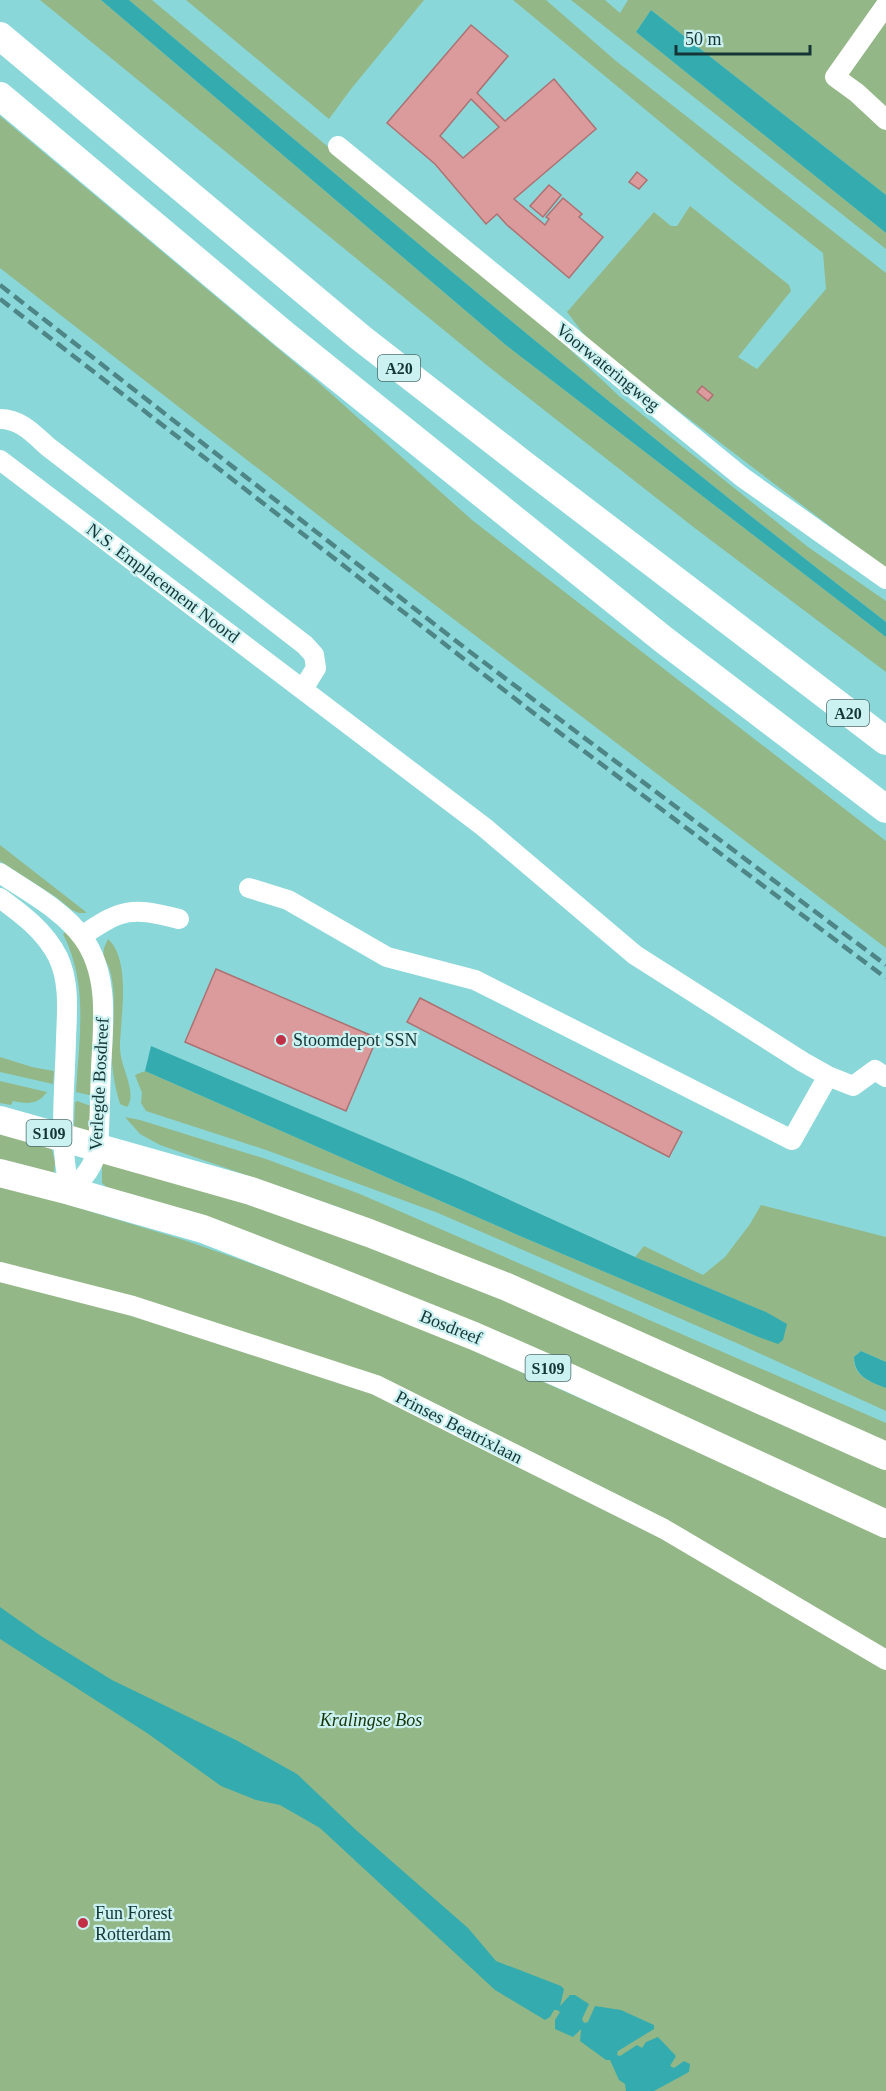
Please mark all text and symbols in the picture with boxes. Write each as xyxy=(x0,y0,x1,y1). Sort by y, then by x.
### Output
scale bar xyxy=(676,18,810,56)
text: 50 m xyxy=(685,29,722,49)
street label: Voorwateringweg xyxy=(552,319,664,415)
road number: A20 xyxy=(378,355,420,381)
street label: N.S. Emplacement Noord xyxy=(83,519,243,647)
road number: A20 xyxy=(827,700,869,726)
street label: Verlegde Bosdreef xyxy=(86,1017,112,1151)
place label: Stoomdepot SSN xyxy=(293,1030,418,1050)
marker: Stoomdepot SSN xyxy=(274,1033,288,1047)
road number: S109 xyxy=(26,1120,72,1146)
street label: Bosdreef xyxy=(417,1306,485,1348)
road number: S109 xyxy=(526,1355,570,1381)
street label: Prinses Beatrixlaan xyxy=(392,1386,526,1468)
park label: Kralingse Bos xyxy=(319,1710,422,1730)
place label: Fun Forest Rotterdam xyxy=(95,1903,173,1944)
marker: Fun Forest Rotterdam xyxy=(76,1916,90,1930)

